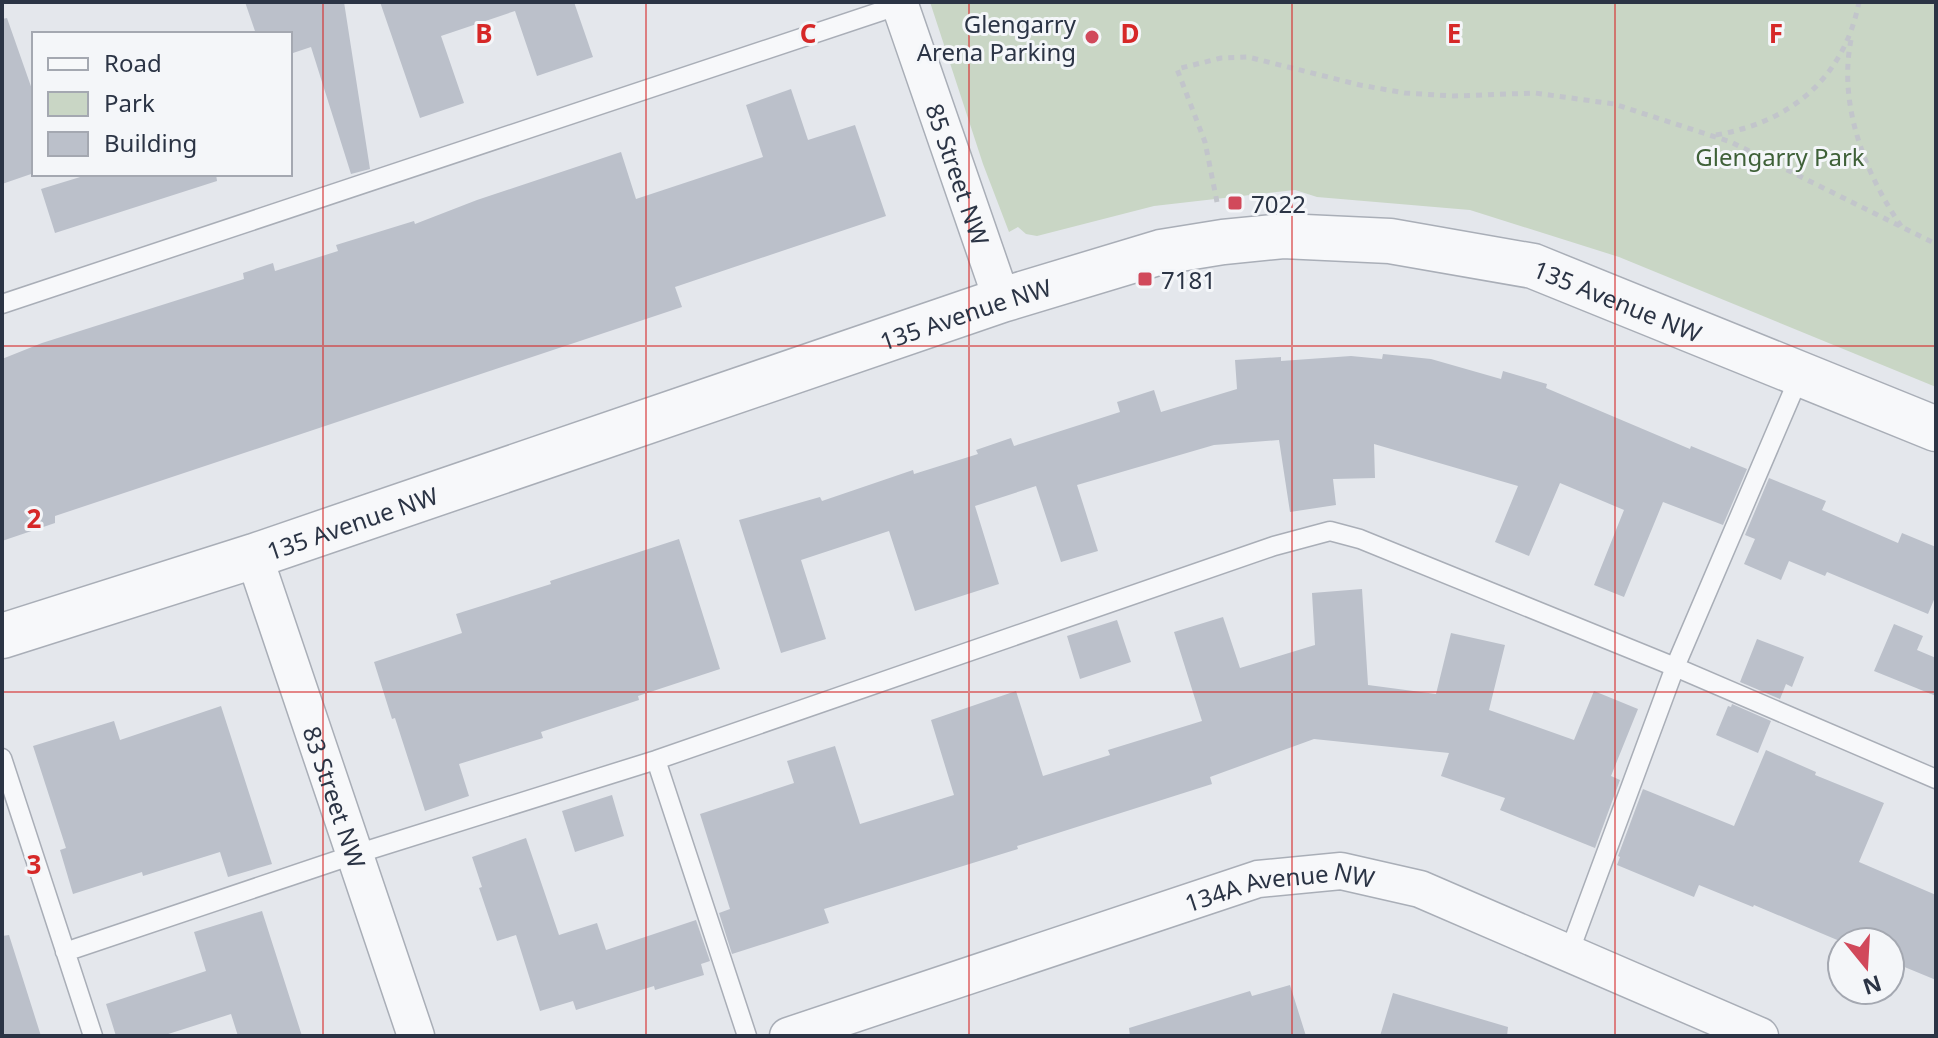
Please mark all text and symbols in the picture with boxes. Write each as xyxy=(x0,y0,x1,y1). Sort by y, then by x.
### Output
place label: Glengarry Arena Parking xyxy=(917,7,1077,68)
text: B xyxy=(475,15,493,51)
text: C xyxy=(800,15,816,51)
text: D xyxy=(1120,15,1140,51)
text: E xyxy=(1447,15,1461,51)
text: F xyxy=(1769,15,1783,51)
marker: Glengarry Arena Parking xyxy=(1083,28,1101,46)
legend xyxy=(32,32,292,176)
text: Road xyxy=(104,46,162,79)
text: Park xyxy=(104,86,155,119)
street label: 85 Street NW xyxy=(919,99,998,250)
text: Building xyxy=(104,126,197,159)
park label: Glengarry Park xyxy=(1695,140,1865,173)
place label: 7022 xyxy=(1251,187,1306,220)
marker: 7022 xyxy=(1226,194,1244,212)
street label: 135 Avenue NW xyxy=(1529,252,1707,349)
place label: 7181 xyxy=(1161,263,1216,296)
street label: 135 Avenue NW xyxy=(875,269,1056,357)
marker: 7181 xyxy=(1136,270,1154,288)
street label: 135 Avenue NW xyxy=(262,478,442,567)
text: 2 xyxy=(27,500,42,536)
street label: 83 Street NW xyxy=(296,721,375,873)
text: 3 xyxy=(27,846,41,882)
street label: 134A Avenue NW xyxy=(1180,853,1379,919)
north arrow xyxy=(1826,926,1906,1006)
text: N xyxy=(1859,969,1886,1003)

